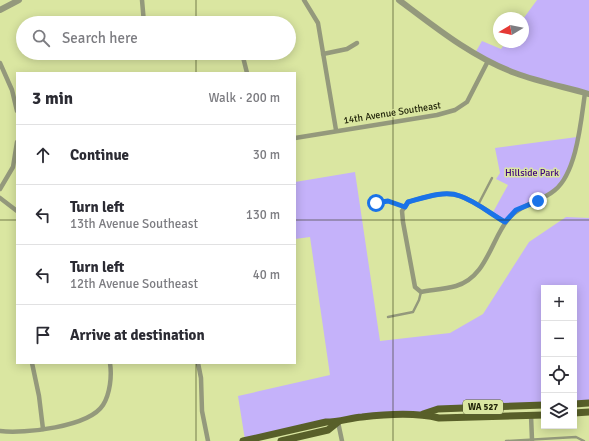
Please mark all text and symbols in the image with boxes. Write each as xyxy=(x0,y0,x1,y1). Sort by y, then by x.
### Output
north arrow xyxy=(493,12,529,48)
search box xyxy=(16,16,296,60)
icon: search xyxy=(30,27,52,49)
text: Search here xyxy=(62,29,138,47)
text: 3 min xyxy=(32,88,73,109)
text: Walk · 200 m xyxy=(209,90,280,106)
street label: 14th Avenue Southeast xyxy=(343,99,442,127)
icon: ahead xyxy=(32,144,54,166)
text: Continue xyxy=(70,146,129,164)
text: 30 m xyxy=(253,147,280,163)
park label: Hillside Park xyxy=(505,167,559,179)
route end xyxy=(529,192,547,210)
route start xyxy=(367,194,385,212)
text: Turn left xyxy=(70,198,124,216)
icon: left xyxy=(32,204,54,226)
text: 130 m xyxy=(246,207,280,223)
text: 13th Avenue Southeast xyxy=(70,216,198,232)
text: Turn left xyxy=(70,258,124,276)
icon: left xyxy=(32,264,54,286)
text: 40 m xyxy=(253,267,280,283)
text: 12th Avenue Southeast xyxy=(70,276,198,292)
map controls xyxy=(541,285,577,429)
button: + xyxy=(541,285,577,321)
button: − xyxy=(541,321,577,357)
icon: arrive xyxy=(32,324,54,346)
text: Arrive at destination xyxy=(70,326,205,344)
button: locate xyxy=(541,357,577,393)
button: layers xyxy=(541,393,577,429)
road number: WA 527 xyxy=(463,400,503,414)

